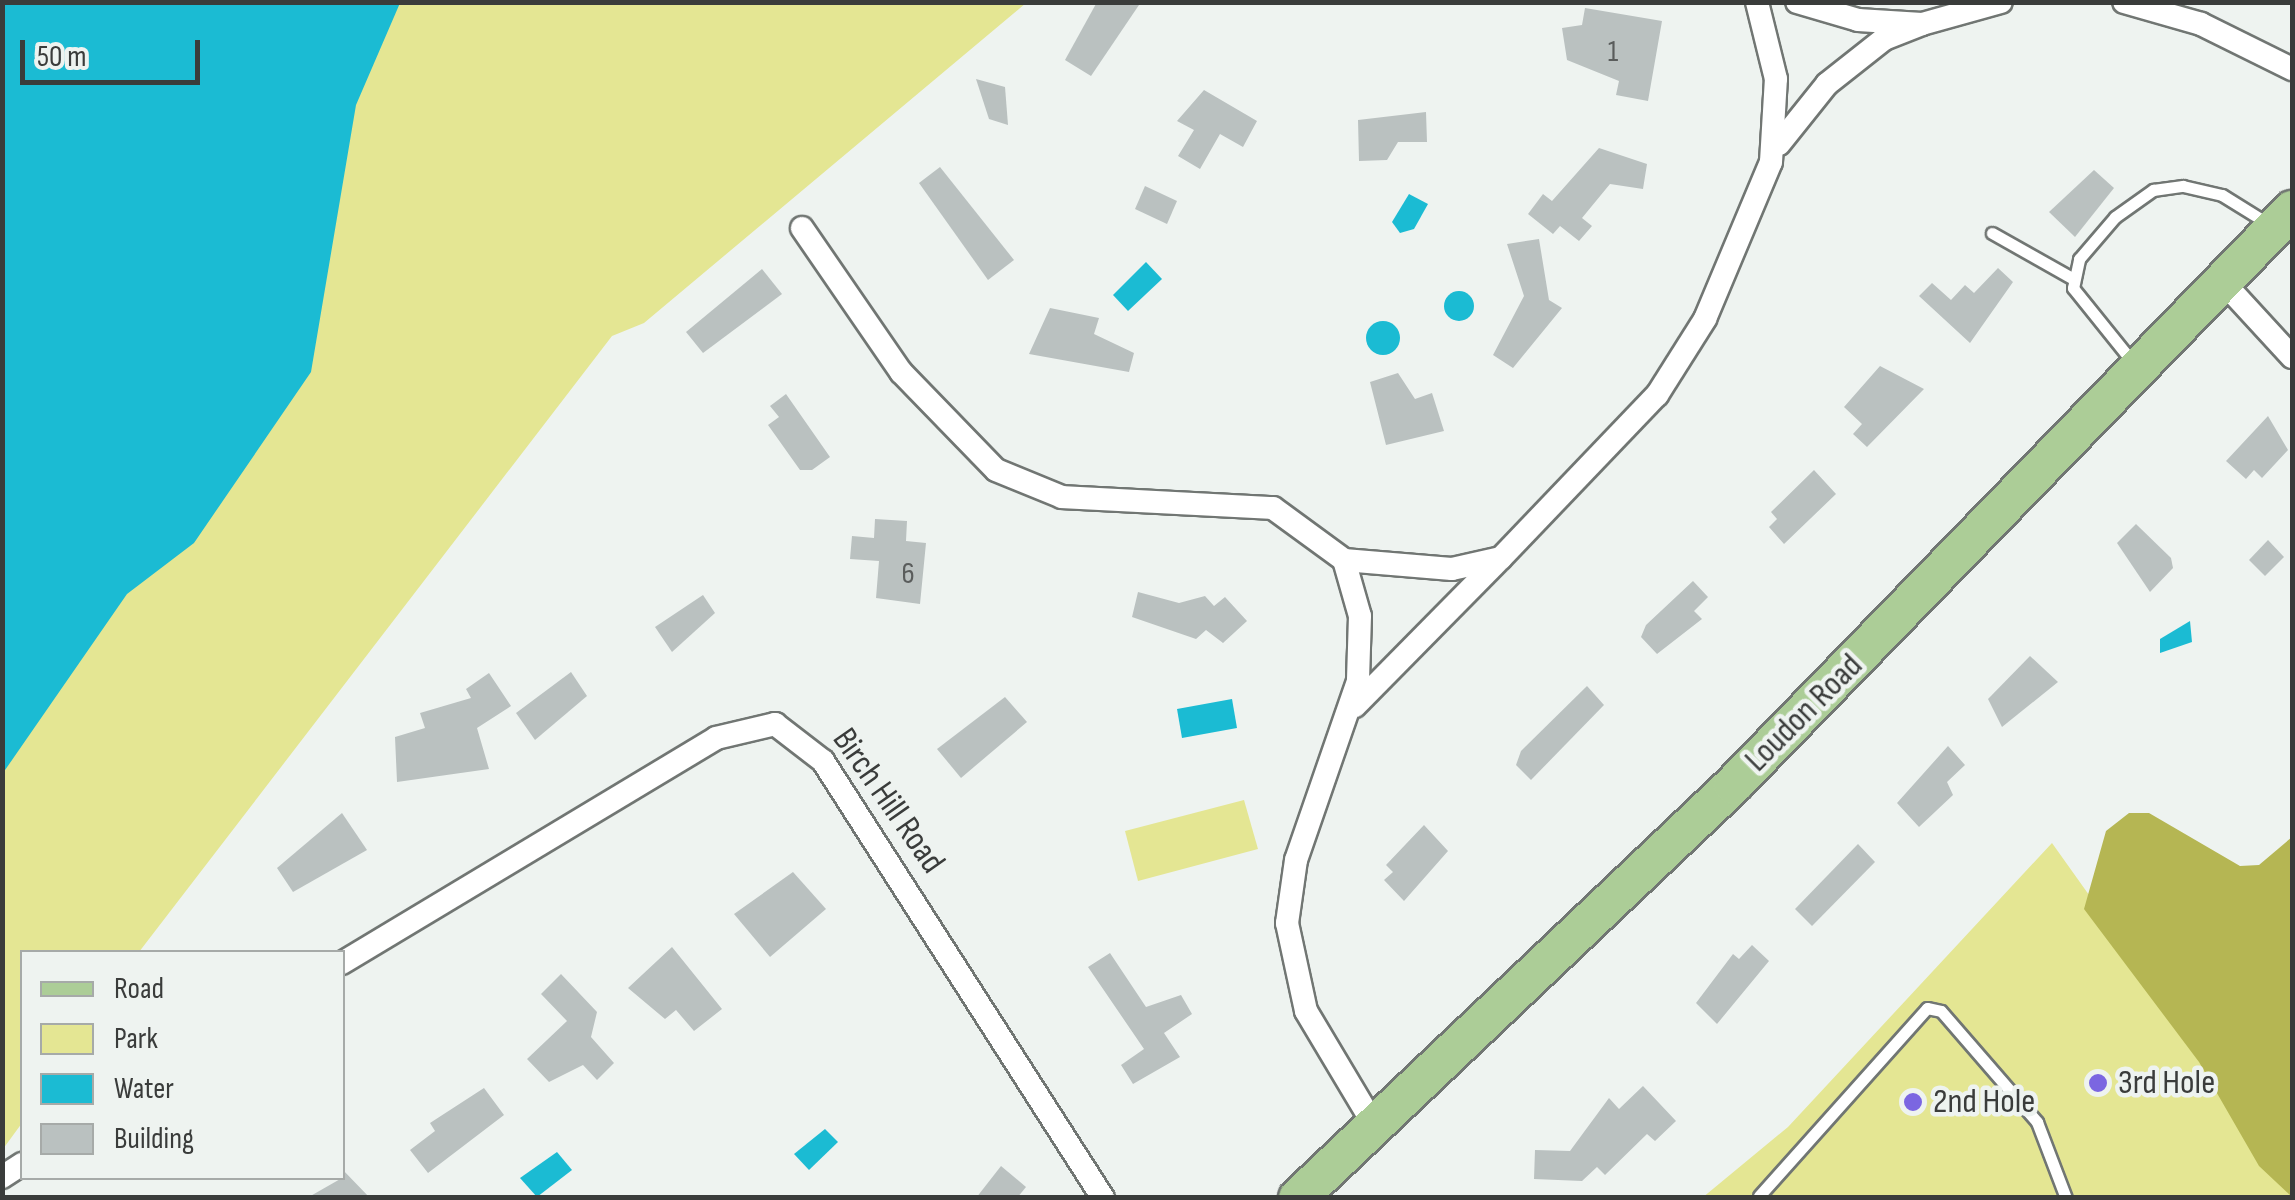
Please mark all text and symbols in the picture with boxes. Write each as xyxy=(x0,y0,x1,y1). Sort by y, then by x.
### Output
scale bar xyxy=(25,20,205,82)
house number: 1 xyxy=(1608,34,1618,70)
text: 50 m xyxy=(37,39,86,75)
house number: 6 xyxy=(901,556,915,592)
street label: Loudon Road xyxy=(1736,645,1872,781)
street label: Birch Hill Road xyxy=(823,720,953,882)
legend xyxy=(20,950,345,1180)
text: Road xyxy=(114,971,164,1007)
text: Park xyxy=(114,1021,158,1057)
place label: 3rd Hole xyxy=(2118,1062,2215,1104)
text: Water xyxy=(114,1071,174,1107)
marker: 3rd Hole xyxy=(2087,1072,2109,1094)
place label: 2nd Hole xyxy=(1933,1081,2035,1123)
marker: 2nd Hole xyxy=(1902,1091,1924,1113)
text: Building xyxy=(114,1121,194,1157)

